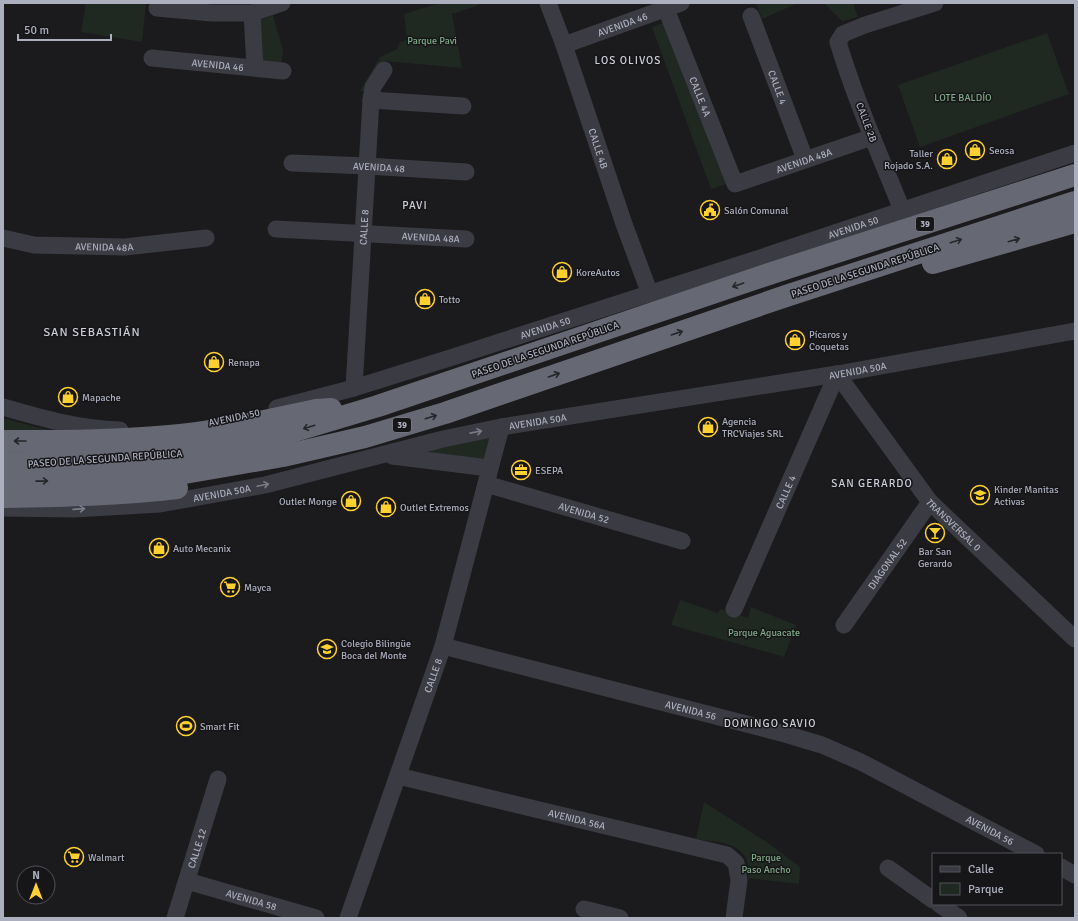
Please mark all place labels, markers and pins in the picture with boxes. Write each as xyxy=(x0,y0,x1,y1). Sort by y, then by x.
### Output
shop icon: Seosa xyxy=(964,139,986,161)
place label: Seosa xyxy=(989,145,1014,157)
place label: Taller Rojado S.A. xyxy=(884,148,933,172)
shop icon: Taller Rojado S.A. xyxy=(936,148,958,170)
public building icon: Salón Comunal xyxy=(699,199,721,221)
place label: Salón Comunal xyxy=(724,205,788,217)
shop icon: KoreAutos xyxy=(551,261,573,283)
place label: KoreAutos xyxy=(576,267,621,279)
shop icon: Totto xyxy=(414,288,436,310)
place label: Totto xyxy=(439,294,460,306)
shop icon: Pícaros y Coquetas xyxy=(784,329,806,351)
place label: Pícaros y Coquetas xyxy=(809,329,849,353)
shop icon: Renapa xyxy=(203,351,225,373)
place label: Renapa xyxy=(228,357,260,369)
shop icon: Mapache xyxy=(57,386,79,408)
place label: Mapache xyxy=(82,392,121,404)
shop icon: Agencia TRCViajes SRL xyxy=(697,416,719,438)
place label: Agencia TRCViajes SRL xyxy=(722,416,784,440)
office icon: ESEPA xyxy=(510,459,532,481)
place label: ESEPA xyxy=(535,465,563,477)
school or university icon: Kinder Manitas Activas xyxy=(969,484,991,506)
place label: Kinder Manitas Activas xyxy=(994,484,1059,508)
shop icon: Outlet Monge xyxy=(340,490,362,512)
place label: Outlet Monge xyxy=(279,496,337,508)
shop icon: Outlet Extremos xyxy=(375,496,397,518)
place label: Outlet Extremos xyxy=(400,502,470,514)
bar icon: Bar San Gerardo xyxy=(924,522,946,544)
shop icon: Auto Mecanix xyxy=(148,537,170,559)
place label: Auto Mecanix xyxy=(173,543,231,555)
place label: Bar San Gerardo xyxy=(918,546,952,570)
supermarket icon: Mayca xyxy=(219,576,241,598)
place label: Mayca xyxy=(244,582,271,594)
school or university icon: Colegio Bilingüe Boca del Monte xyxy=(316,638,338,660)
place label: Colegio Bilingüe Boca del Monte xyxy=(341,638,411,662)
sports icon: Smart Fit xyxy=(175,715,197,737)
place label: Smart Fit xyxy=(200,721,240,733)
supermarket icon: Walmart xyxy=(63,846,85,868)
place label: Walmart xyxy=(88,852,125,864)

